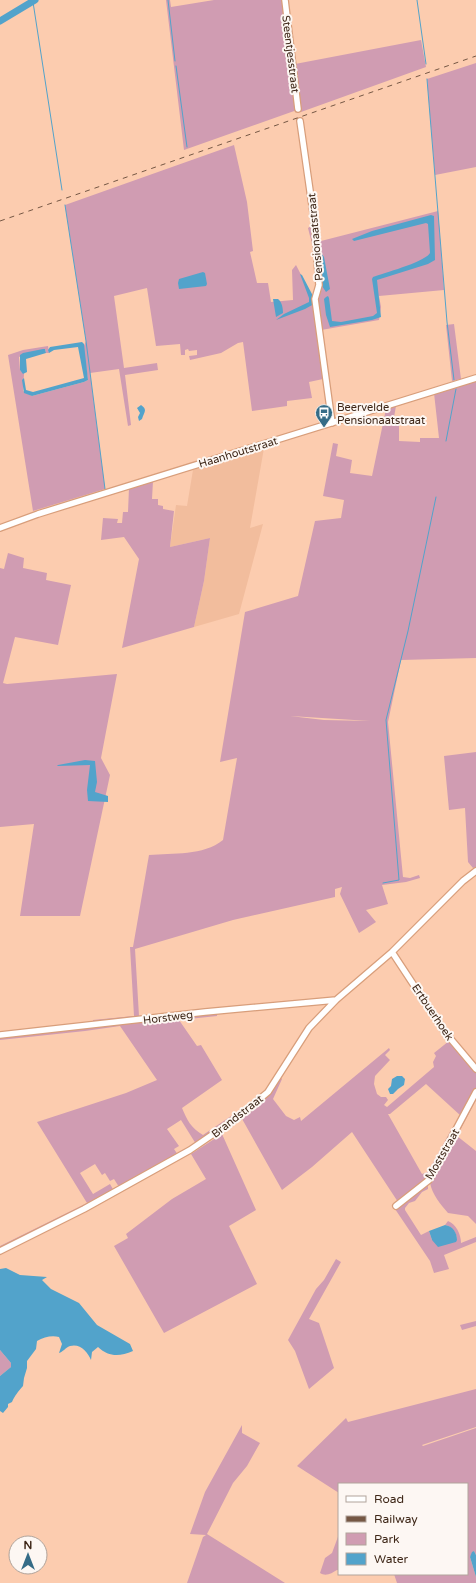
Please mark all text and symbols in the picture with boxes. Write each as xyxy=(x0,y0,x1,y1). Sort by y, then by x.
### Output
street label: Steentjesstraat xyxy=(279,14,302,94)
street label: Pensionaatstraat xyxy=(305,193,326,281)
place label: Beervelde Pensionaatstraat xyxy=(337,401,425,427)
bus stop icon: Beervelde Pensionaatstraat xyxy=(314,403,334,428)
street label: Haanhoutstraat xyxy=(197,434,279,471)
street label: Ertbuerhoek xyxy=(409,982,456,1043)
street label: Horstweg xyxy=(142,1008,194,1027)
street label: Brandstraat xyxy=(209,1092,266,1141)
street label: Moststraat xyxy=(423,1126,462,1182)
legend xyxy=(338,1483,468,1575)
text: Road xyxy=(374,1492,404,1506)
text: Railway xyxy=(374,1512,418,1526)
text: Park xyxy=(374,1532,400,1546)
north arrow xyxy=(8,1535,48,1575)
text: N xyxy=(24,1539,32,1552)
text: Water xyxy=(374,1552,409,1566)

